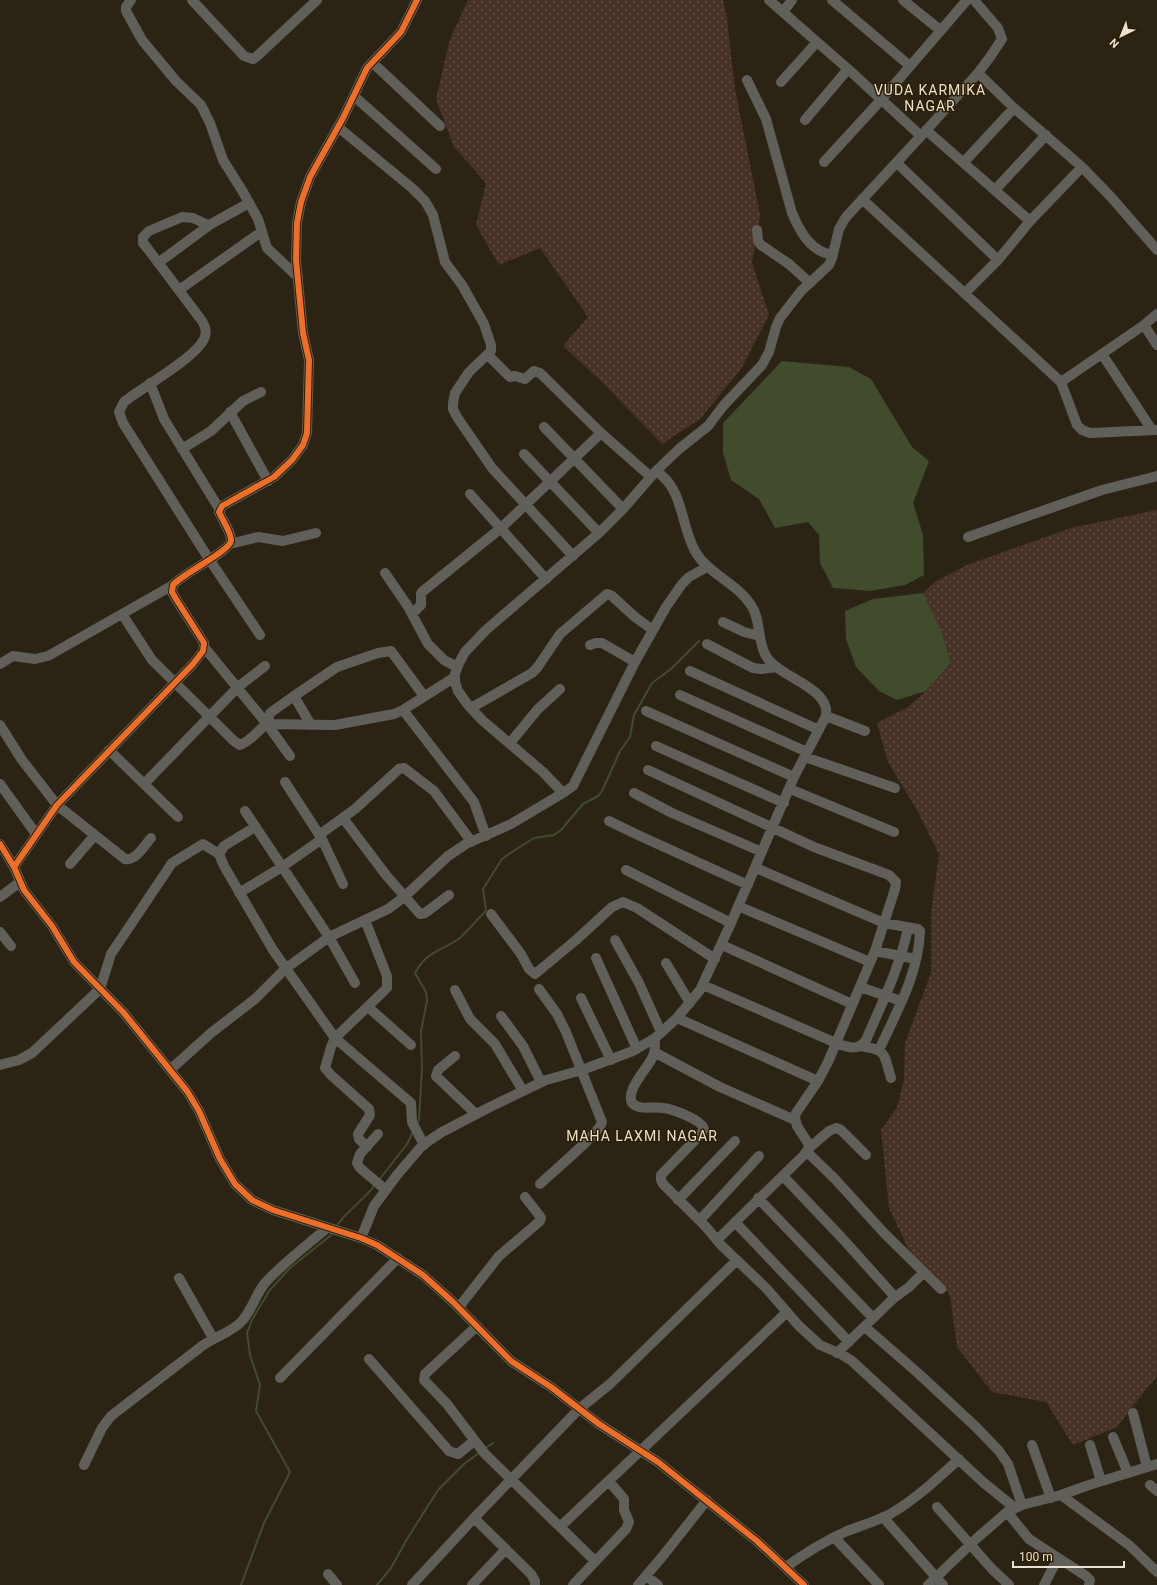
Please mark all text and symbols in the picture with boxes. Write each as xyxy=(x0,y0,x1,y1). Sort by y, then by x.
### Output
north arrow xyxy=(1101,16,1141,56)
text: N xyxy=(1107,35,1122,50)
district label: VUDA KARMIKA NAGAR xyxy=(874,82,986,114)
district label: MAHA LAXMI NAGAR xyxy=(566,1128,718,1144)
scale bar xyxy=(1013,1543,1124,1569)
text: 100 m xyxy=(1019,1550,1053,1564)

